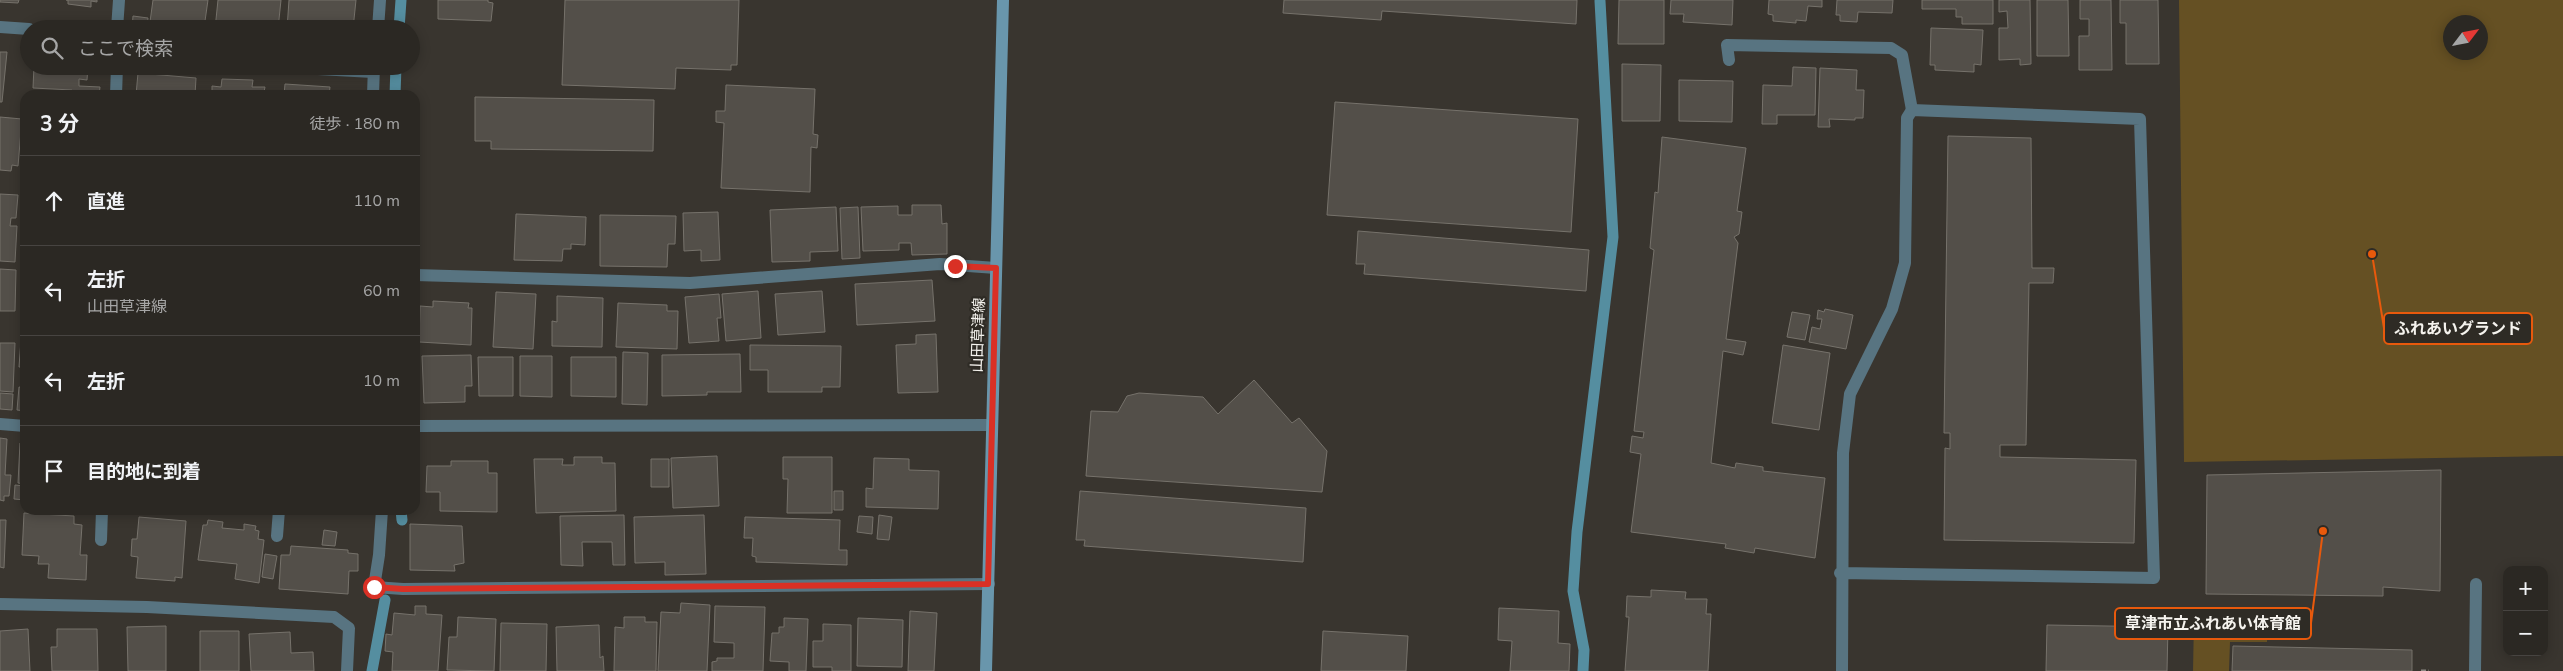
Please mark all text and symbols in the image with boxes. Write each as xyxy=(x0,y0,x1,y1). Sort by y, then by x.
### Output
north arrow xyxy=(2443,15,2488,60)
search box xyxy=(20,20,420,75)
icon: search xyxy=(38,34,66,62)
text: ここで検索 xyxy=(78,36,173,62)
text: 3 分 xyxy=(40,110,79,138)
text: 徒歩 · 180 m xyxy=(310,113,400,135)
icon: ahead xyxy=(40,187,68,215)
text: 直進 xyxy=(87,189,125,215)
text: 110 m xyxy=(353,190,400,212)
route end xyxy=(944,255,967,278)
text: 左折 xyxy=(87,267,125,293)
icon: left xyxy=(40,277,68,305)
text: 60 m xyxy=(363,280,400,302)
text: 山田草津線 xyxy=(87,296,167,318)
street label: 山田草津線 xyxy=(967,297,989,373)
callout: ふれあいグランド xyxy=(2384,313,2532,344)
text: ふれあいグランド xyxy=(2394,318,2522,340)
icon: left xyxy=(40,367,68,395)
text: 左折 xyxy=(87,369,125,395)
text: 10 m xyxy=(363,370,400,392)
icon: arrive xyxy=(40,457,68,485)
text: 目的地に到着 xyxy=(87,459,201,485)
map controls xyxy=(2503,566,2548,656)
button: + xyxy=(2503,566,2548,611)
route start xyxy=(363,576,386,599)
callout: 草津市立ふれあい体育館 xyxy=(2115,608,2311,639)
button: − xyxy=(2503,611,2548,656)
text: 草津市立ふれあい体育館 xyxy=(2125,613,2301,635)

